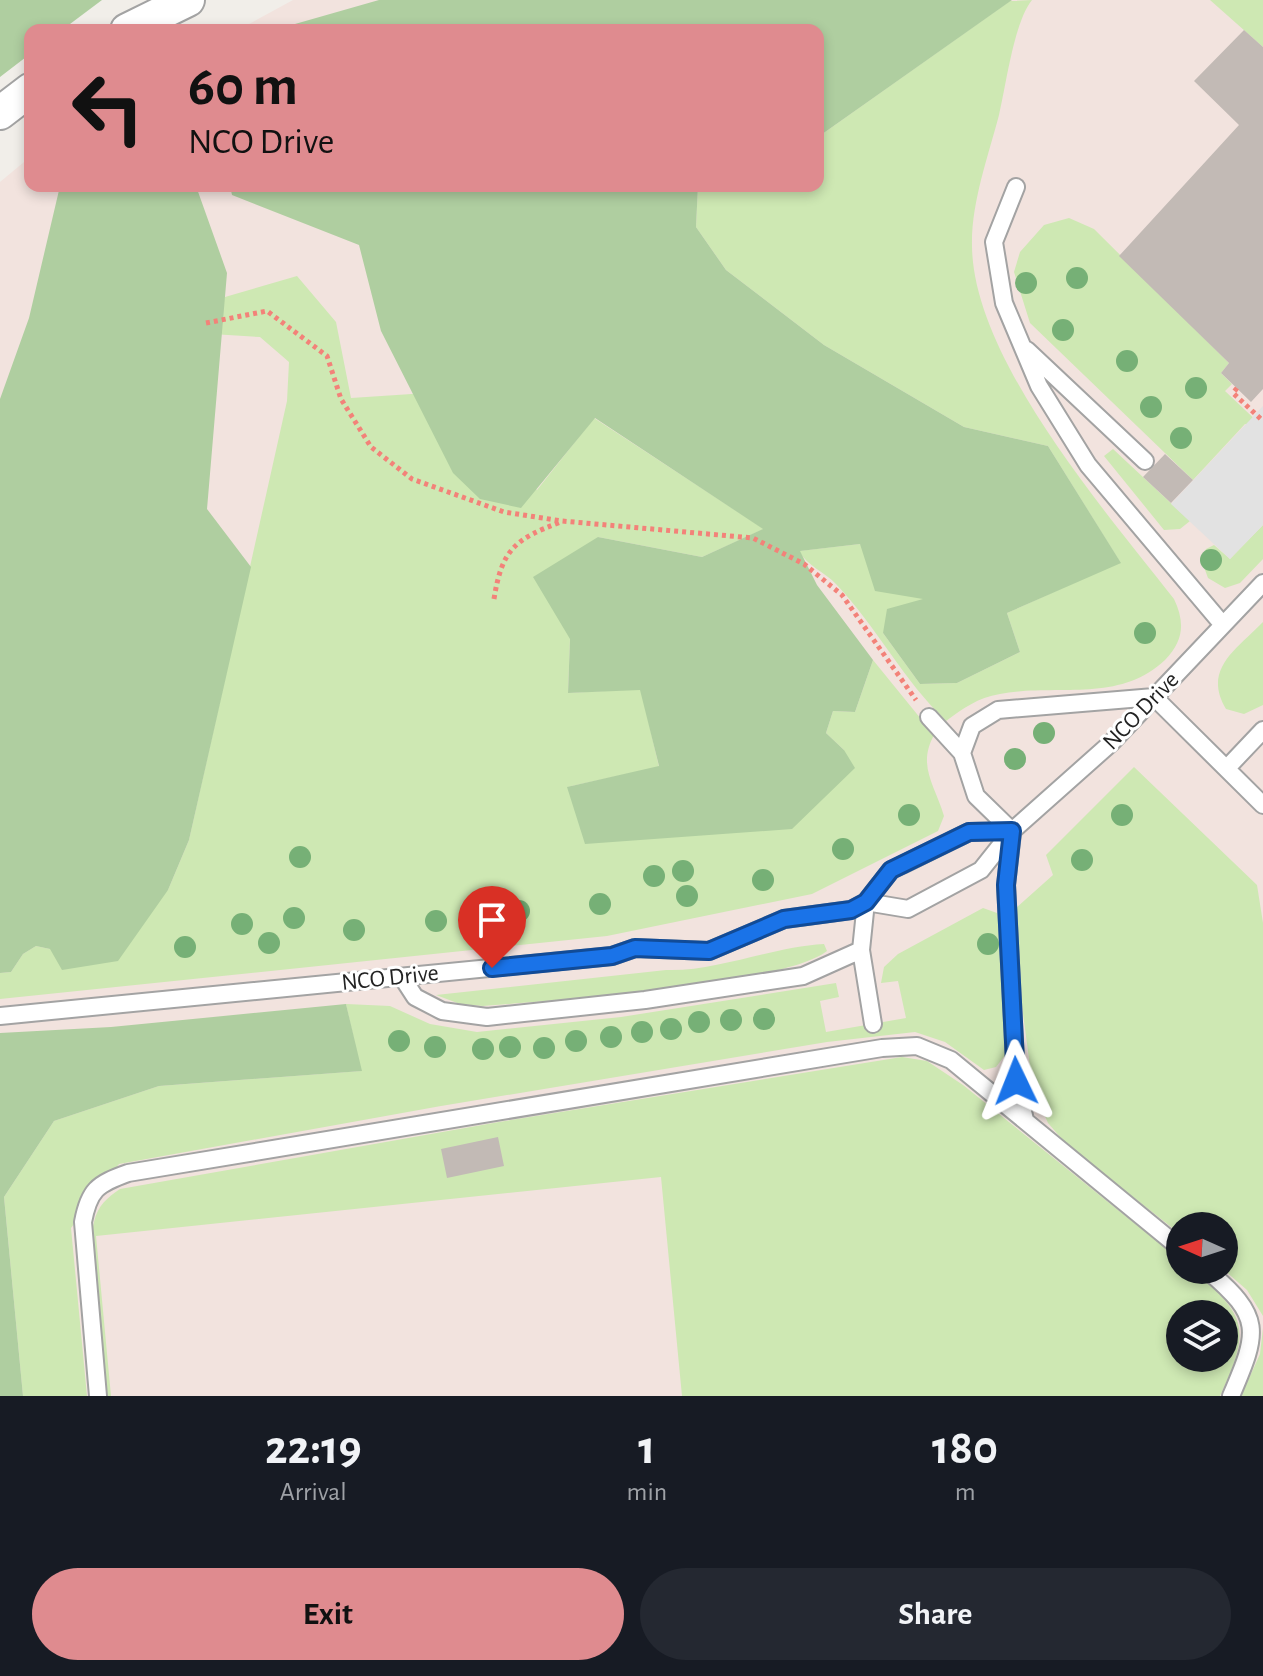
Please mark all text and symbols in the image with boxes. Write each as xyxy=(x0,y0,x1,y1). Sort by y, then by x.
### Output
icon: left xyxy=(56,56,160,160)
text: 60 m xyxy=(188,59,298,115)
text: NCO Drive xyxy=(188,124,334,160)
street label: NCO Drive xyxy=(1098,668,1184,754)
pin xyxy=(458,886,526,968)
icon: arrive xyxy=(470,898,514,942)
street label: NCO Drive xyxy=(340,961,440,995)
position arrow xyxy=(974,1039,1058,1123)
north arrow xyxy=(1166,1212,1238,1284)
map controls xyxy=(1166,1212,1238,1372)
button: layers xyxy=(1166,1300,1238,1372)
text: 22:19 xyxy=(265,1425,362,1473)
text: 1 xyxy=(638,1425,655,1473)
text: 180 xyxy=(932,1425,998,1473)
text: Arrival xyxy=(280,1479,347,1505)
text: min xyxy=(627,1479,667,1505)
text: m xyxy=(955,1479,975,1505)
button: Exit xyxy=(32,1568,624,1660)
button: Share xyxy=(640,1568,1231,1660)

